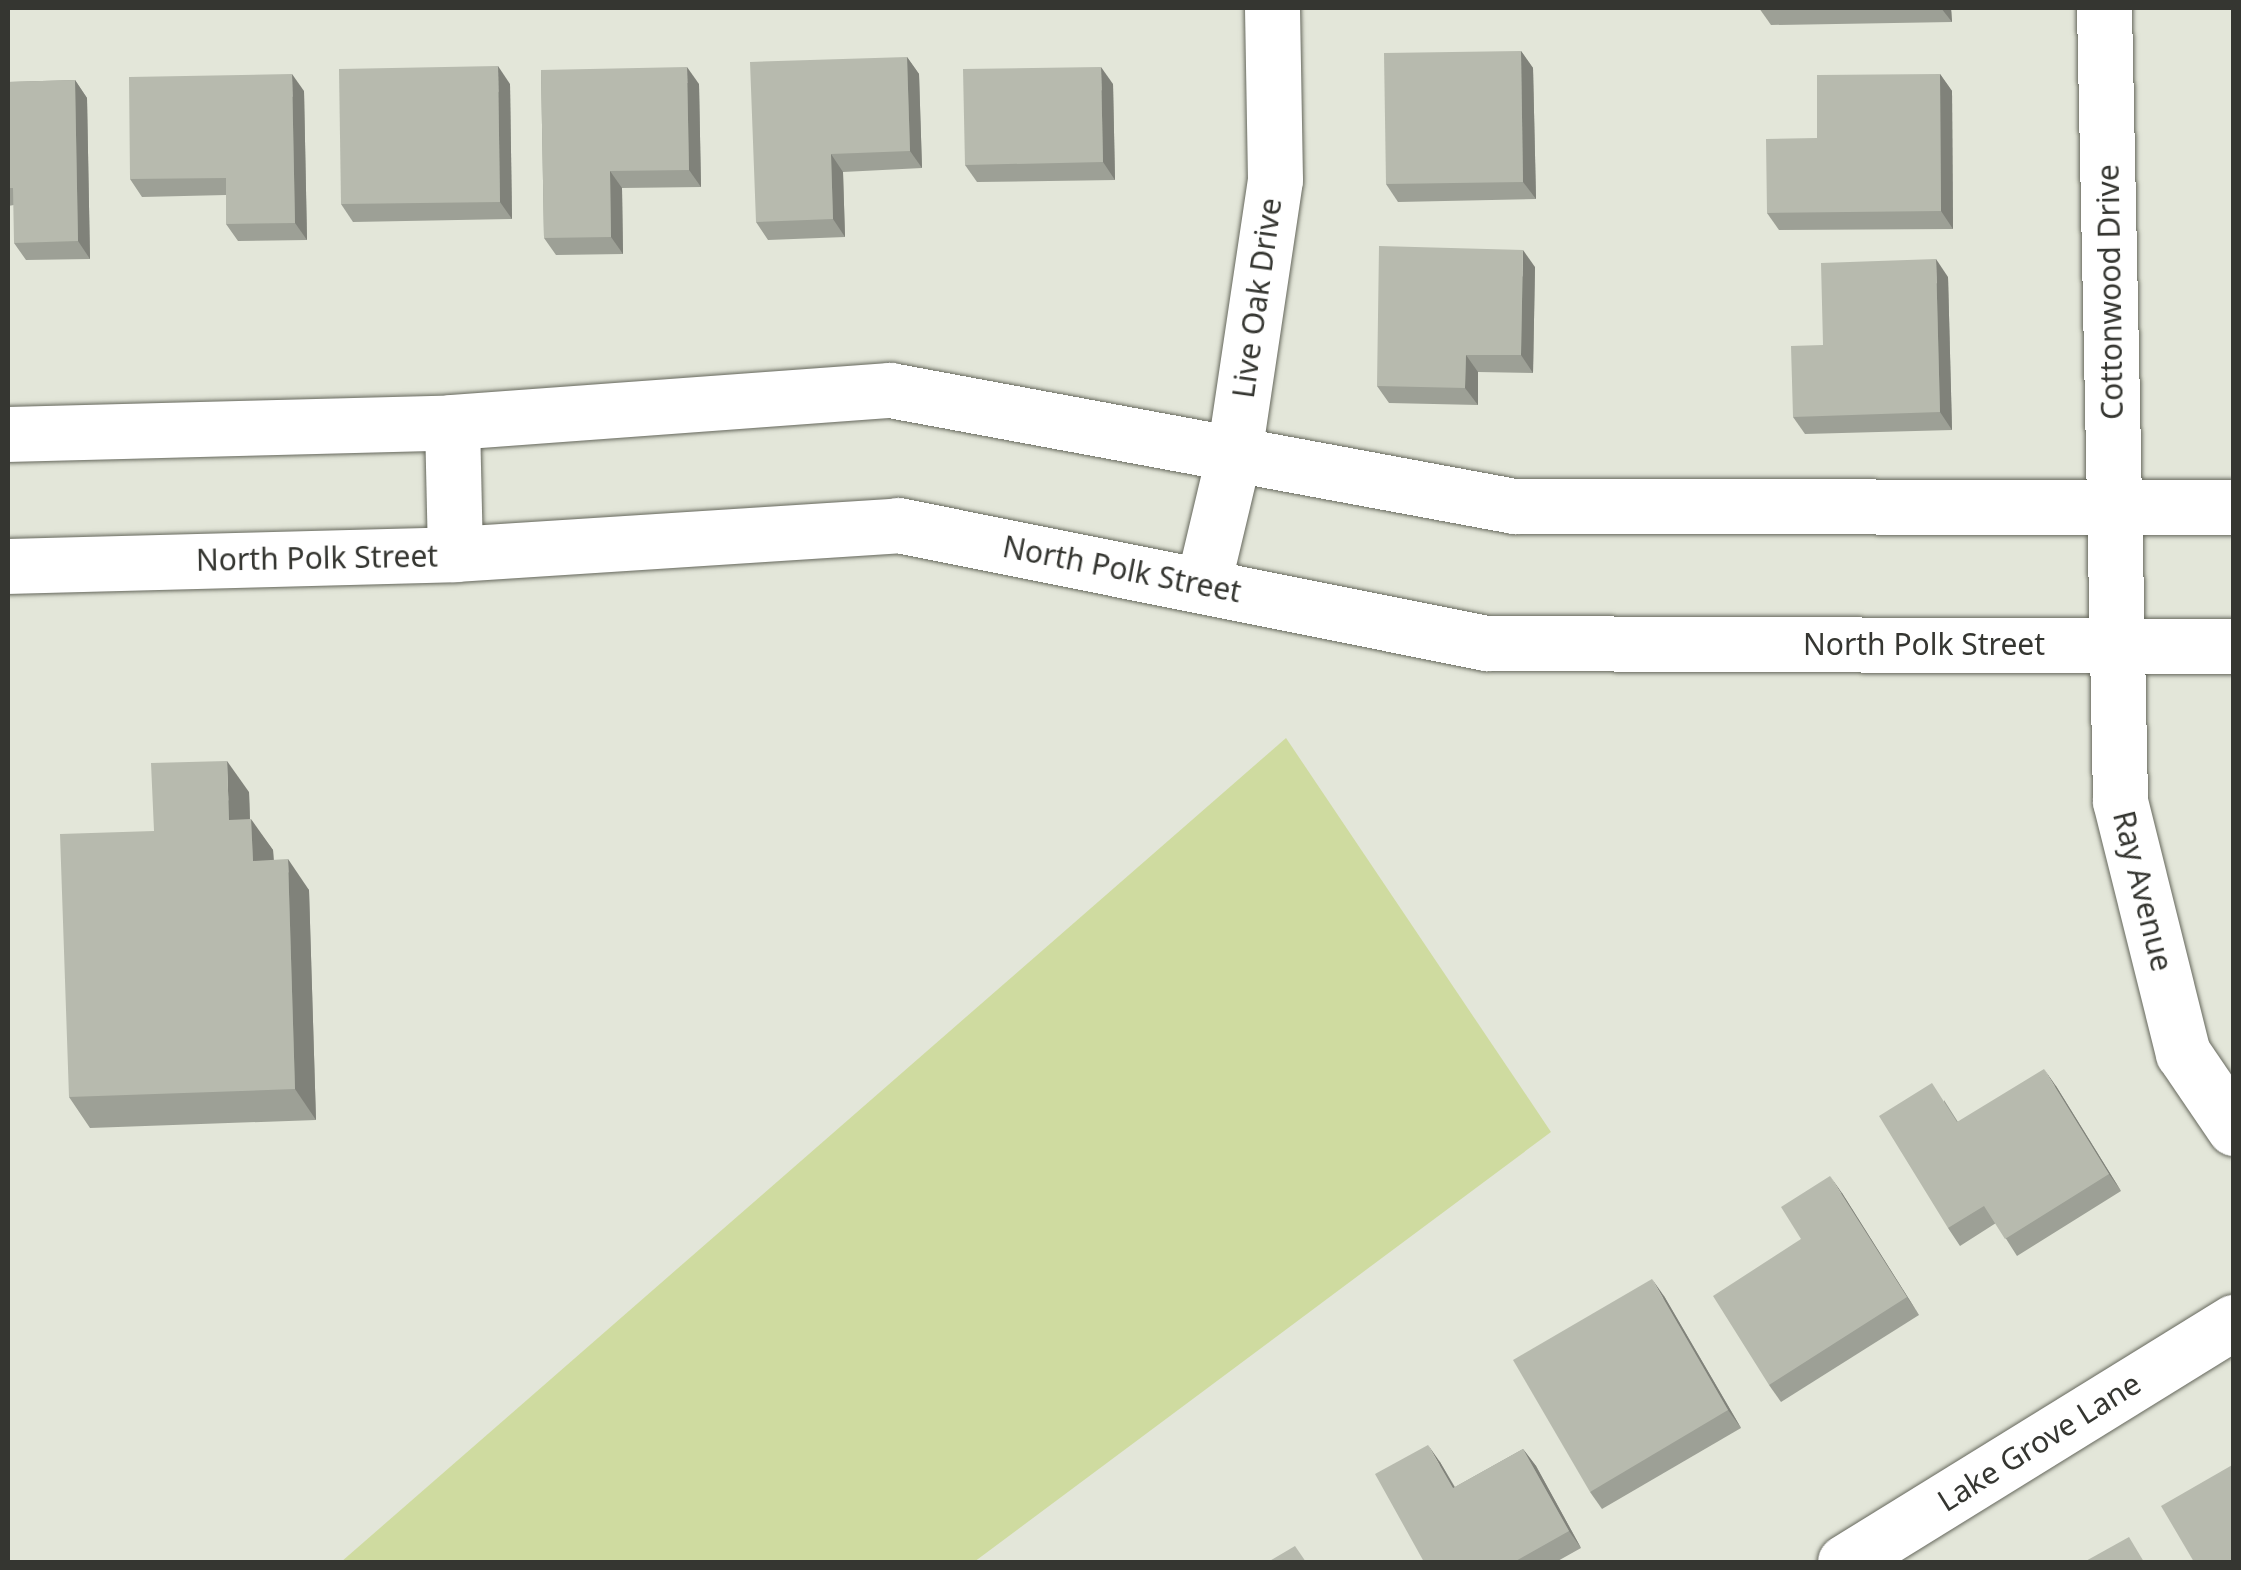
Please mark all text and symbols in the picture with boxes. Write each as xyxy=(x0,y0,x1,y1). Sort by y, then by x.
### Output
street label: Cottonwood Drive xyxy=(2090,164,2130,420)
street label: Live Oak Drive xyxy=(1225,196,1289,400)
street label: North Polk Street xyxy=(1000,528,1244,610)
street label: North Polk Street xyxy=(196,538,438,578)
street label: North Polk Street xyxy=(1803,626,2045,662)
street label: Ray Avenue xyxy=(2106,807,2180,975)
street label: Lake Grove Lane xyxy=(1931,1365,2147,1519)

